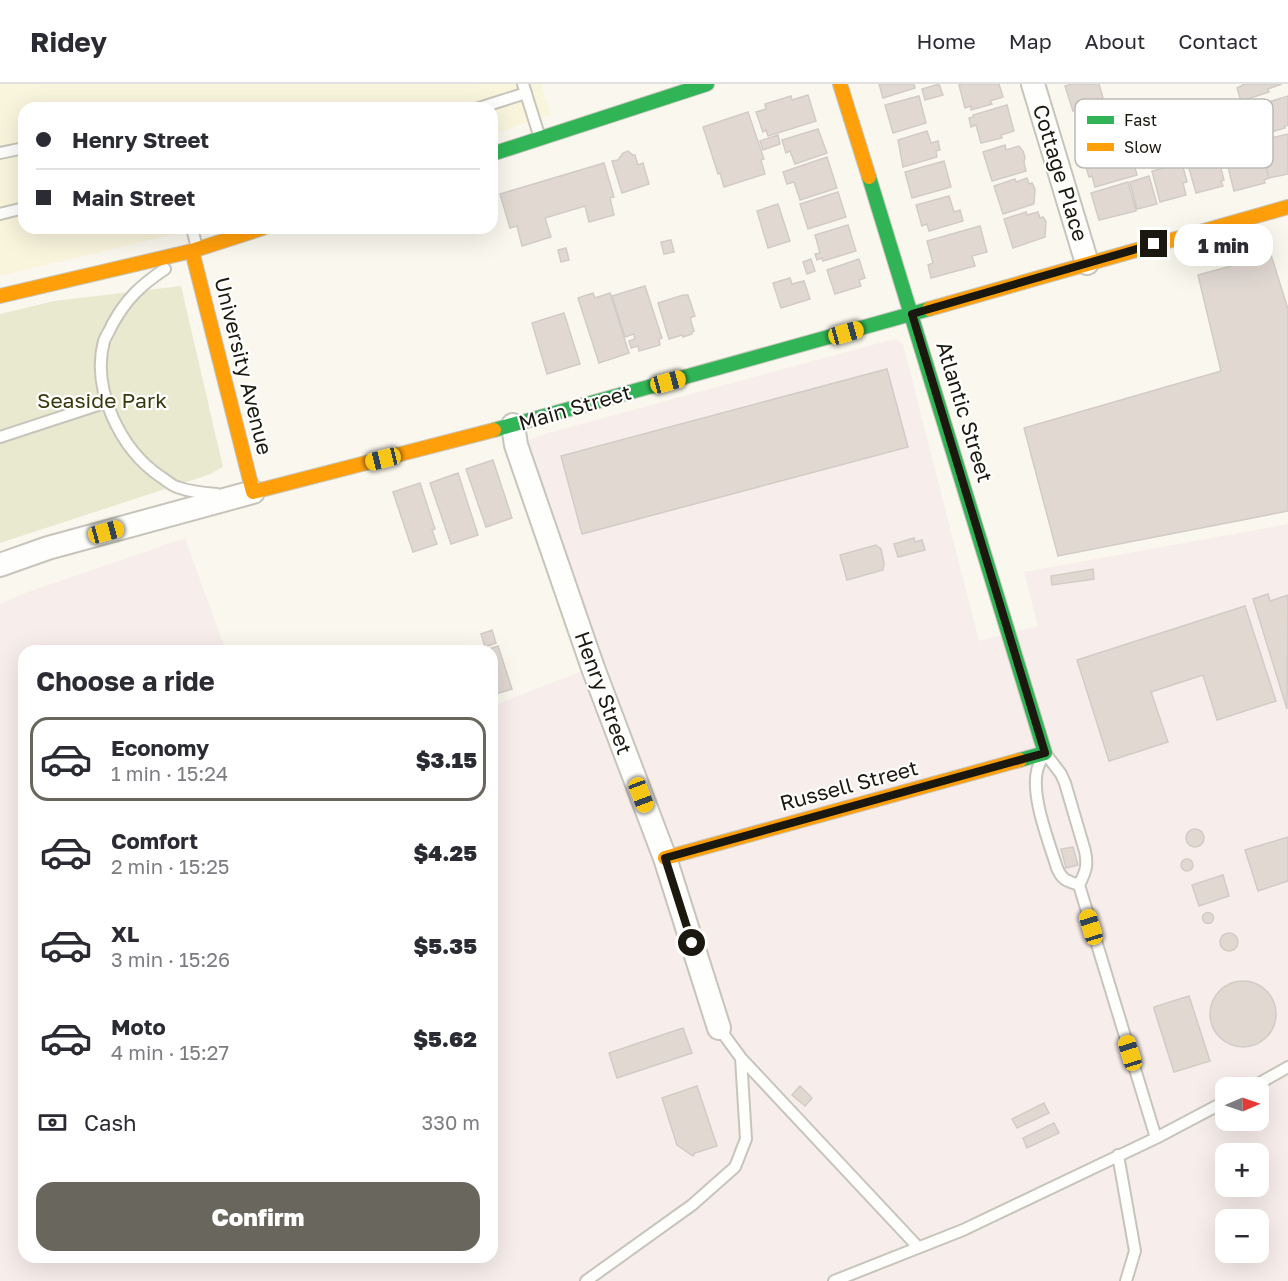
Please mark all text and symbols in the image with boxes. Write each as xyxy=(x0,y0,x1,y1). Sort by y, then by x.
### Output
text: Ridey xyxy=(30,25,107,58)
text: Home xyxy=(916,28,976,54)
text: Map xyxy=(1009,28,1052,54)
text: About xyxy=(1085,28,1145,54)
text: Contact xyxy=(1178,28,1258,54)
legend xyxy=(1075,99,1273,168)
street label: Cottage Place xyxy=(1028,101,1094,244)
text: Fast xyxy=(1124,110,1157,130)
text: Henry Street xyxy=(72,126,209,153)
text: Slow xyxy=(1124,137,1162,157)
text: Main Street xyxy=(72,184,195,211)
callout: 1 min xyxy=(1175,223,1274,265)
route end xyxy=(1140,230,1167,257)
text: 1 min xyxy=(1198,233,1249,257)
street label: University Avenue xyxy=(209,274,279,457)
car xyxy=(826,319,866,347)
street label: Atlantic Street xyxy=(931,338,999,485)
car xyxy=(648,369,688,395)
street label: Main Street xyxy=(515,379,634,436)
park label: Seaside Park xyxy=(37,387,167,413)
car xyxy=(363,446,403,472)
car xyxy=(86,519,126,545)
street label: Henry Street xyxy=(570,628,638,758)
text: Choose a ride xyxy=(36,665,215,697)
icon: car xyxy=(39,732,93,786)
text: Economy xyxy=(111,734,209,761)
text: $3.15 xyxy=(416,746,477,773)
street label: Russell Street xyxy=(777,754,921,816)
text: 1 min · 15:24 xyxy=(111,761,228,785)
car xyxy=(626,775,656,815)
icon: car xyxy=(39,825,93,879)
text: Comfort xyxy=(111,827,198,854)
text: $4.25 xyxy=(414,839,477,866)
text: 2 min · 15:25 xyxy=(111,854,229,878)
car xyxy=(1077,907,1105,947)
icon: car xyxy=(39,918,93,972)
text: XL xyxy=(111,920,139,947)
route start xyxy=(678,929,705,956)
text: $5.35 xyxy=(413,932,477,959)
text: 3 min · 15:26 xyxy=(111,947,230,971)
icon: car xyxy=(39,1011,93,1065)
text: Moto xyxy=(111,1013,166,1040)
text: $5.62 xyxy=(413,1025,477,1052)
car xyxy=(1116,1033,1144,1073)
text: 4 min · 15:27 xyxy=(111,1040,229,1064)
north arrow xyxy=(1215,1077,1269,1131)
map controls xyxy=(1215,1077,1269,1263)
icon: cash xyxy=(36,1106,69,1139)
text: Cash xyxy=(84,1109,137,1136)
text: 330 m xyxy=(422,1110,480,1134)
button: + xyxy=(1215,1143,1269,1197)
button: Confirm xyxy=(36,1182,480,1251)
button: − xyxy=(1215,1209,1269,1263)

